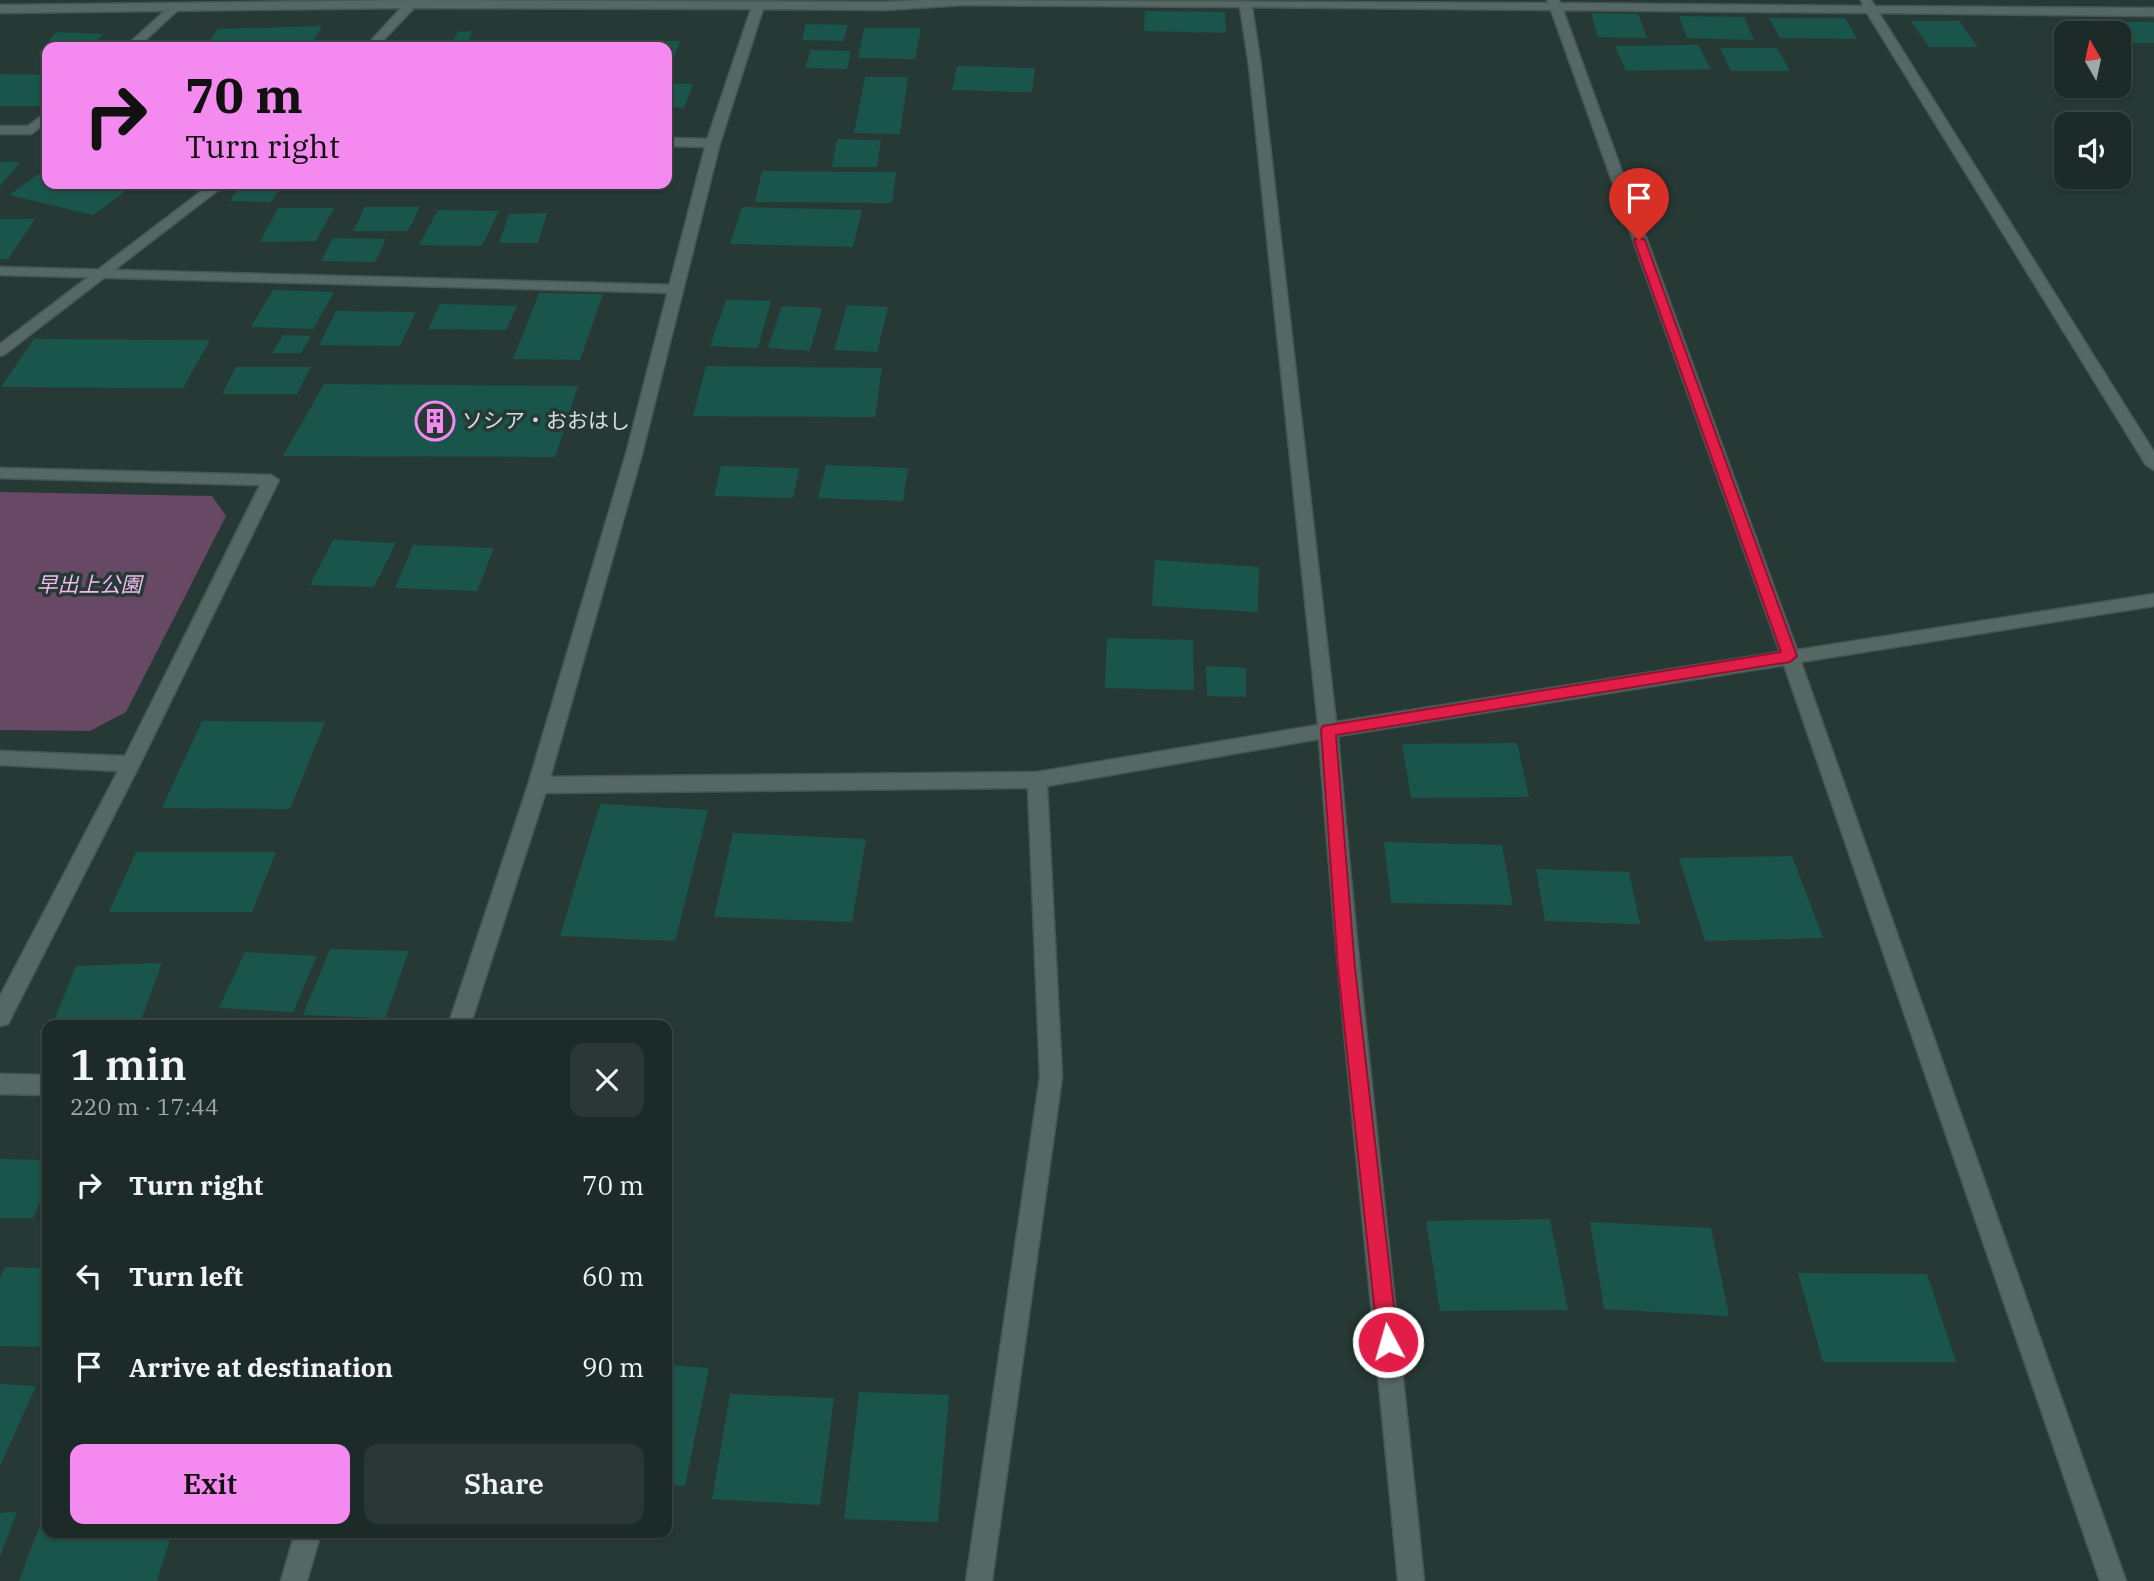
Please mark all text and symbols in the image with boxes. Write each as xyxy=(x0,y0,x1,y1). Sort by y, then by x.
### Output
north arrow xyxy=(2054,21,2132,98)
map controls xyxy=(2054,21,2131,189)
text: 70 m xyxy=(185,63,303,126)
icon: right xyxy=(70,70,161,161)
button: sound xyxy=(2054,112,2131,189)
text: Turn right xyxy=(185,125,340,167)
pin xyxy=(1609,168,1669,240)
icon: arrive xyxy=(1620,179,1658,217)
building icon: ソシア・おおはし xyxy=(414,400,456,442)
place label: ソシア・おおはし xyxy=(462,406,630,434)
park label: 早出上公園 xyxy=(37,570,144,598)
text: 1 min xyxy=(70,1037,187,1092)
button: close xyxy=(570,1043,644,1117)
text: 220 m · 17:44 xyxy=(70,1091,219,1121)
icon: right xyxy=(70,1166,108,1204)
text: Turn right xyxy=(129,1168,263,1202)
text: 70 m xyxy=(582,1168,644,1202)
icon: left xyxy=(70,1257,108,1295)
text: Turn left xyxy=(129,1259,243,1293)
text: 60 m xyxy=(582,1259,644,1293)
position arrow xyxy=(1351,1305,1425,1379)
icon: arrive xyxy=(70,1348,108,1386)
text: Arrive at destination xyxy=(129,1350,393,1384)
text: 90 m xyxy=(582,1350,644,1384)
button: Exit xyxy=(70,1444,350,1524)
button: Share xyxy=(364,1444,644,1524)

